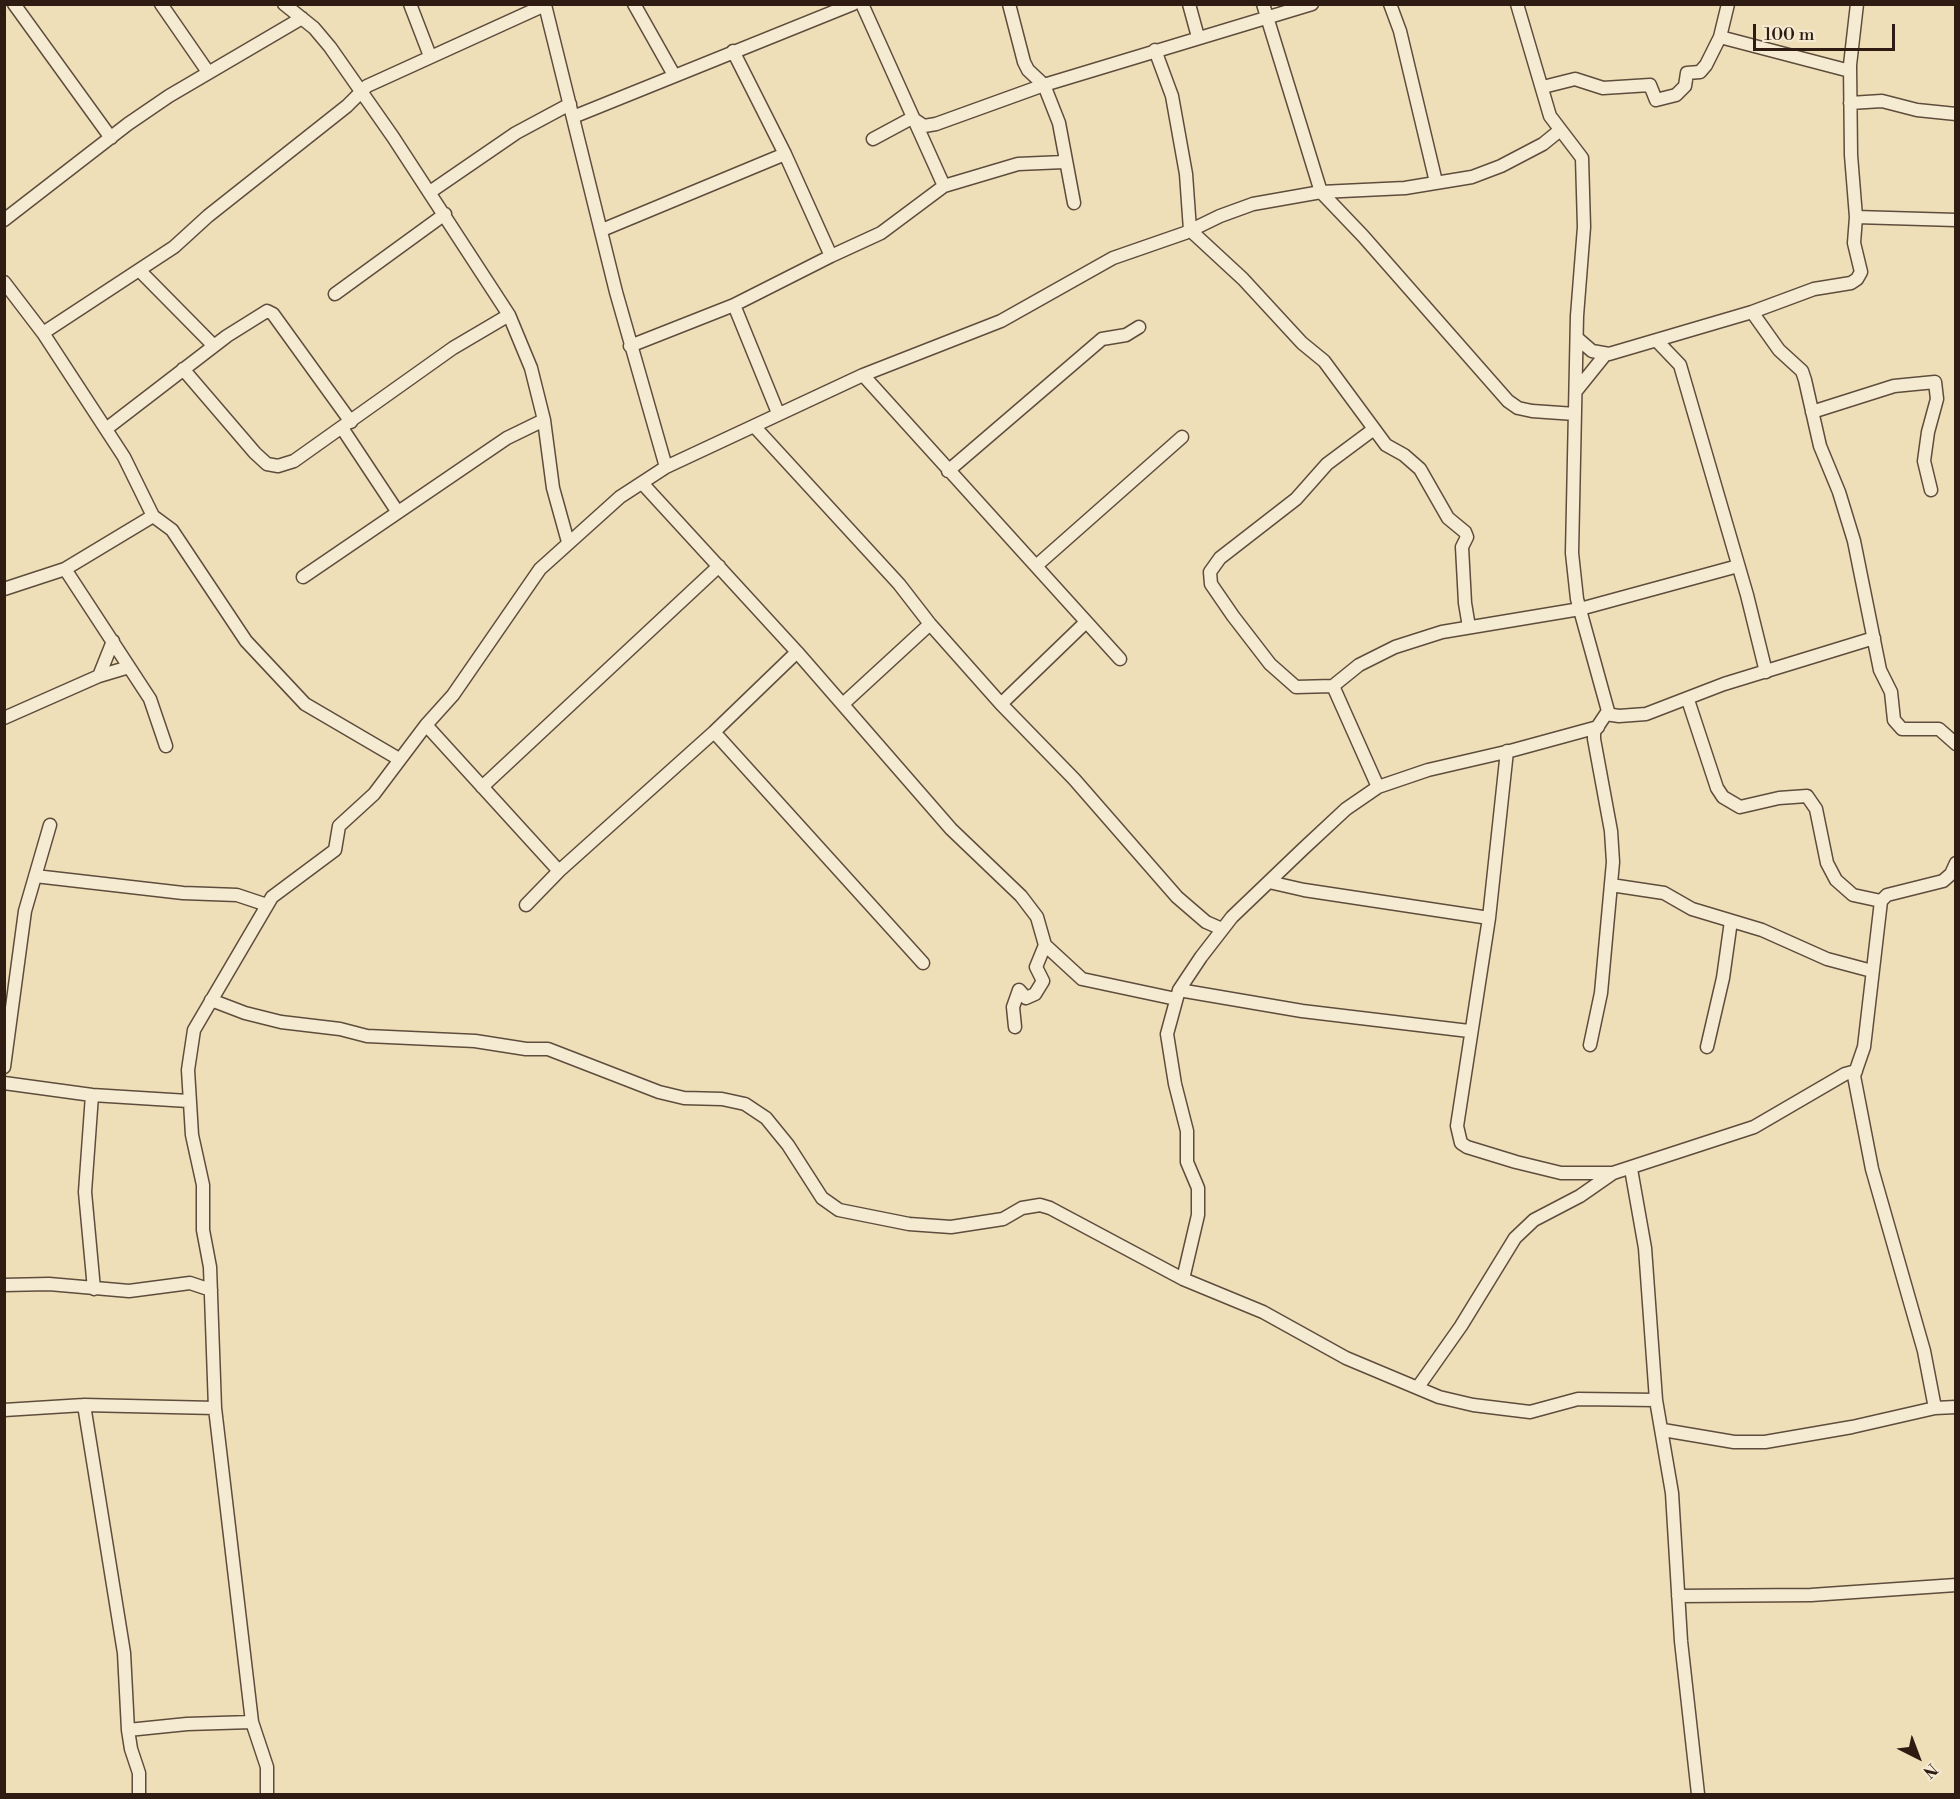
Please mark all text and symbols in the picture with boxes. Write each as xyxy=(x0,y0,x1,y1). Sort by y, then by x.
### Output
scale bar xyxy=(1756,12,1898,50)
text: 100 m xyxy=(1764,23,1815,46)
north arrow xyxy=(1888,1727,1948,1787)
text: N xyxy=(1919,1759,1941,1782)

